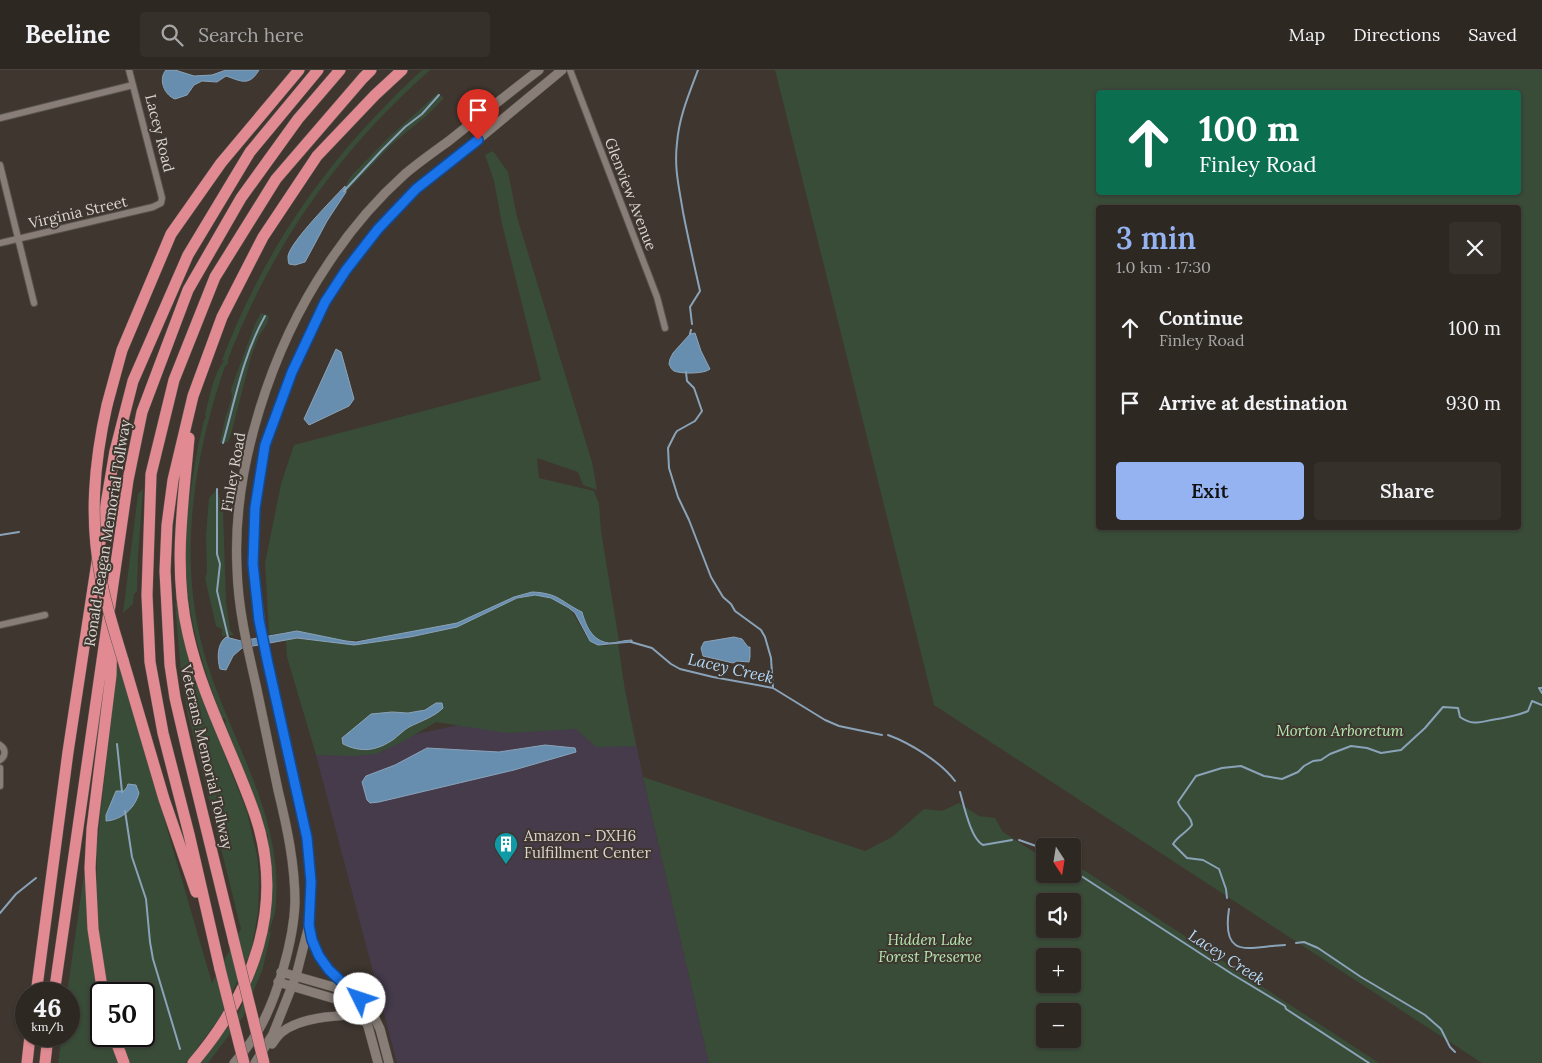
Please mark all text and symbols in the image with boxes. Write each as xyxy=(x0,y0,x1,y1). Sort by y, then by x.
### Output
search box xyxy=(140,12,490,57)
text: Beeline xyxy=(25,19,110,50)
icon: search xyxy=(158,21,186,49)
text: Search here xyxy=(198,23,304,47)
text: Map xyxy=(1289,23,1325,46)
text: Directions xyxy=(1353,23,1440,46)
text: Saved xyxy=(1468,23,1517,46)
pin xyxy=(457,89,499,140)
street label: Lacey Road xyxy=(141,92,179,174)
icon: arrive xyxy=(464,96,492,124)
text: 100 m xyxy=(1199,106,1299,151)
icon: ahead xyxy=(1116,110,1181,175)
street label: Glenview Avenue xyxy=(601,135,661,253)
text: Finley Road xyxy=(1199,150,1317,178)
street label: Virginia Street xyxy=(26,191,129,233)
text: 3 min xyxy=(1116,219,1196,257)
button: close xyxy=(1449,222,1501,274)
text: 1.0 km · 17:30 xyxy=(1116,257,1211,277)
text: Continue xyxy=(1159,306,1243,330)
icon: ahead xyxy=(1116,314,1144,342)
text: 100 m xyxy=(1449,316,1501,340)
text: Finley Road xyxy=(1159,330,1245,350)
icon: arrive xyxy=(1116,389,1144,417)
text: Arrive at destination xyxy=(1159,391,1348,415)
text: 930 m xyxy=(1446,391,1501,415)
street label: Ronald Reagan Memorial Tollway xyxy=(80,418,134,648)
street label: Finley Road xyxy=(217,431,249,513)
button: Exit xyxy=(1116,462,1304,520)
button: Share xyxy=(1314,462,1501,520)
water label: Lacey Creek xyxy=(686,648,776,688)
street label: Veterans Memorial Tollway xyxy=(176,662,238,851)
park label: Morton Arboretum xyxy=(1276,721,1404,740)
place label: Amazon - DXH6 Fulfillment Center xyxy=(523,826,651,862)
building icon: Amazon - DXH6 Fulfillment Center xyxy=(493,831,519,865)
north arrow xyxy=(1036,838,1081,882)
map controls xyxy=(1036,838,1081,1048)
button: sound xyxy=(1036,893,1081,938)
water label: Lacey Creek xyxy=(1185,925,1269,989)
park label: Hidden Lake Forest Preserve xyxy=(878,930,982,966)
button: + xyxy=(1036,948,1081,993)
position arrow xyxy=(333,972,385,1024)
speed limit sign: 50 xyxy=(90,982,155,1047)
text: 46 xyxy=(33,992,62,1024)
button: − xyxy=(1036,1003,1081,1048)
text: km/h xyxy=(31,1019,64,1034)

